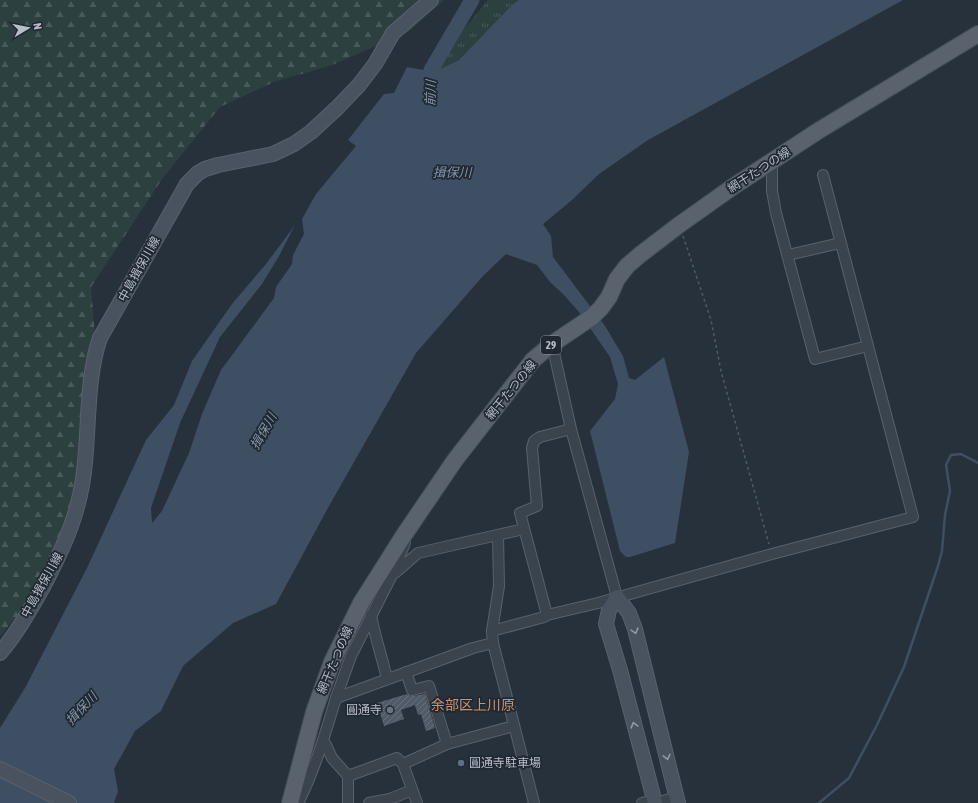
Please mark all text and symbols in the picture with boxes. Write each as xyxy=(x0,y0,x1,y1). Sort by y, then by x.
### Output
north arrow xyxy=(8,8,48,48)
text: N xyxy=(31,22,44,31)
water label: 前川 xyxy=(423,78,439,106)
street label: 網干たつの線 xyxy=(725,145,793,195)
water label: 揖保川 xyxy=(432,165,473,180)
street label: 中島揖保川線 xyxy=(115,234,163,304)
road number: 29 xyxy=(541,336,561,354)
street label: 網干たつの線 xyxy=(483,358,539,422)
water label: 揖保川 xyxy=(247,409,281,452)
street label: 中島揖保川線 xyxy=(18,550,66,620)
street label: 網干たつの線 xyxy=(314,624,356,696)
one-way arrow xyxy=(630,628,639,635)
water label: 揖保川 xyxy=(63,688,102,728)
district label: 余部区上川原 xyxy=(431,697,515,713)
place label: 圓通寺 xyxy=(346,703,382,717)
marker: 圓通寺 xyxy=(385,705,395,715)
one-way arrow xyxy=(630,721,639,728)
one-way arrow xyxy=(662,754,670,760)
place label: 圓通寺駐車場 xyxy=(469,756,541,770)
marker: 圓通寺駐車場 xyxy=(456,758,466,768)

